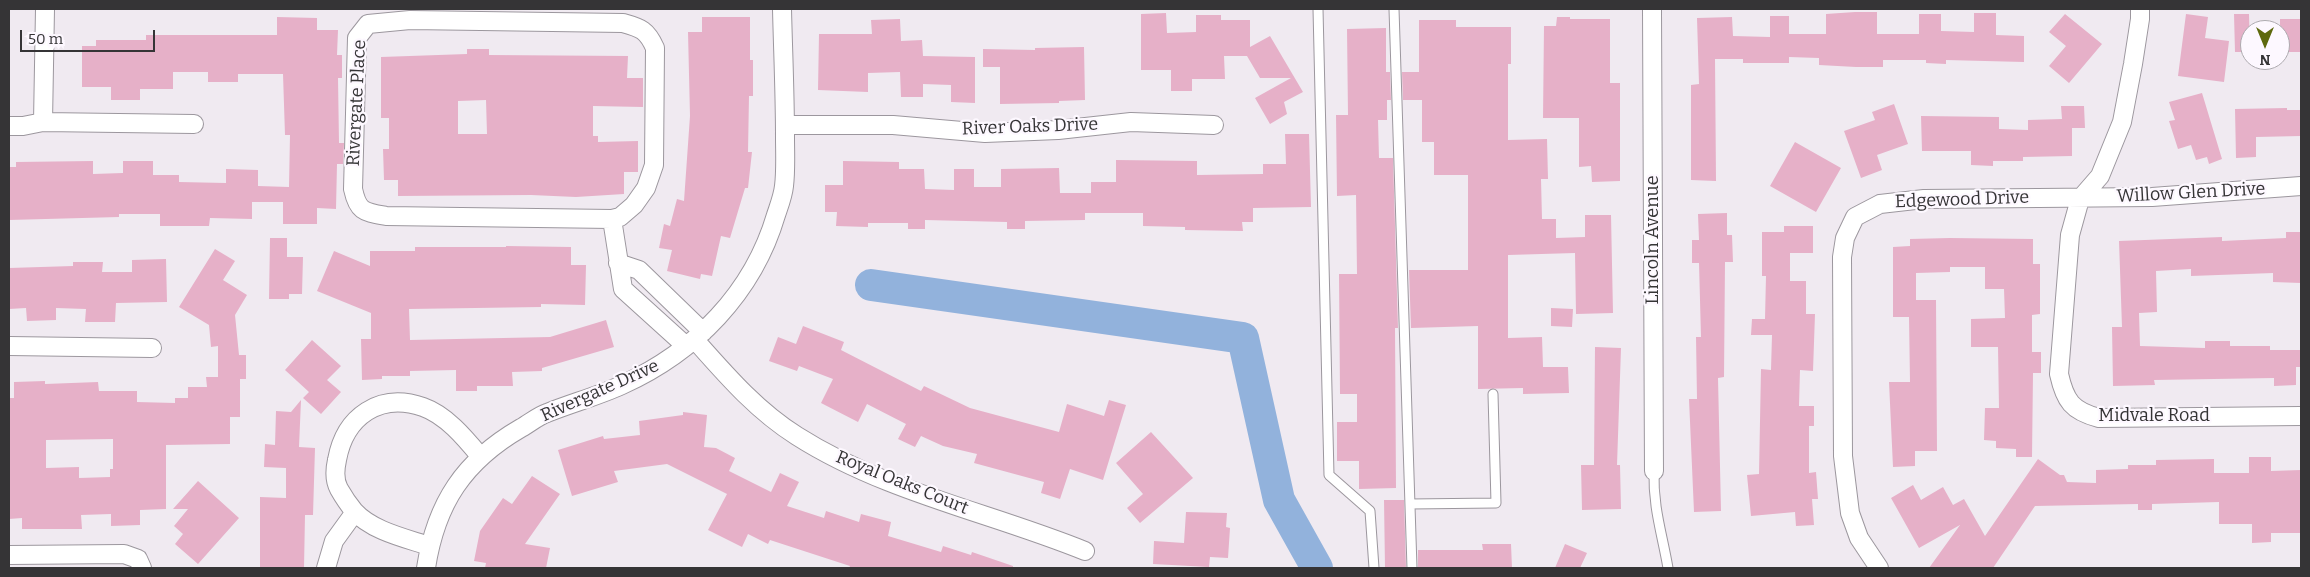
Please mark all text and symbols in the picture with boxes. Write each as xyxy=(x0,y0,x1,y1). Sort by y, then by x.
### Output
scale bar xyxy=(22,20,158,52)
north arrow xyxy=(2240,20,2290,70)
text: 50 m xyxy=(28,30,63,48)
street label: Rivergate Place xyxy=(343,39,371,167)
text: N xyxy=(2260,51,2270,68)
street label: River Oaks Drive xyxy=(962,114,1098,140)
street label: Lincoln Avenue xyxy=(1642,175,1664,305)
street label: Willow Glen Drive xyxy=(2116,178,2266,208)
street label: Edgewood Drive xyxy=(1895,187,2029,213)
street label: Rivergate Drive xyxy=(538,355,662,427)
street label: Midvale Road xyxy=(2098,405,2210,427)
street label: Royal Oaks Court xyxy=(833,447,971,519)

